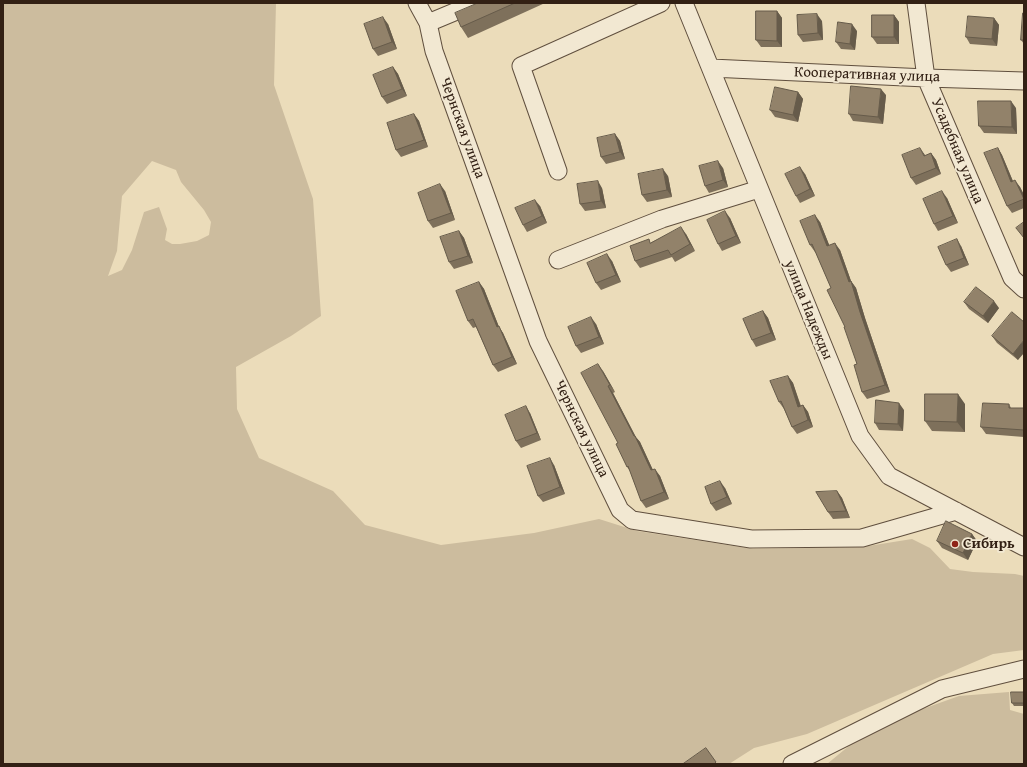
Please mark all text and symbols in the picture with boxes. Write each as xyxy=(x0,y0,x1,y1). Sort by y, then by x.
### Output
street label: Кооперативная улица xyxy=(794,63,940,87)
street label: Чернская улица xyxy=(435,75,489,181)
street label: Усадебная улица xyxy=(927,95,987,207)
street label: улица Надежды xyxy=(780,258,836,362)
street label: Чернская улица xyxy=(550,377,612,481)
place label: Сибирь xyxy=(963,535,1015,553)
marker: Сибирь xyxy=(950,539,960,549)

